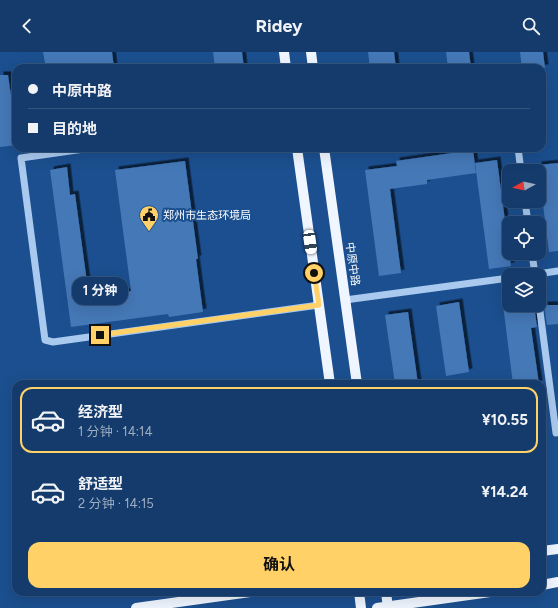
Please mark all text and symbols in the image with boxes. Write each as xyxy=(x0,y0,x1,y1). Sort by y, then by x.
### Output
icon: back xyxy=(16,15,38,37)
text: Ridey xyxy=(256,15,302,37)
icon: search xyxy=(520,15,542,37)
text: 中原中路 xyxy=(52,82,112,100)
text: 目的地 xyxy=(52,120,97,138)
north arrow xyxy=(502,164,546,208)
map controls xyxy=(502,164,546,312)
public building icon: 郑州市生态环境局 xyxy=(138,204,160,232)
place label: 郑州市生态环境局 xyxy=(163,209,251,222)
button: locate xyxy=(502,216,546,260)
car xyxy=(302,229,318,255)
street label: 中原中路 xyxy=(343,241,362,287)
route start xyxy=(305,264,323,282)
button: layers xyxy=(502,268,546,312)
callout: 1 分钟 xyxy=(72,277,128,305)
text: 1 分钟 xyxy=(83,283,117,298)
route end xyxy=(91,326,109,344)
icon: car xyxy=(30,402,66,438)
text: 经济型 xyxy=(78,403,123,421)
text: ¥10.55 xyxy=(482,411,528,429)
text: 1 分钟 · 14:14 xyxy=(78,424,152,439)
icon: car xyxy=(30,474,66,510)
text: 舒适型 xyxy=(78,475,123,493)
text: ¥14.24 xyxy=(481,483,528,501)
text: 2 分钟 · 14:15 xyxy=(78,496,154,511)
button: 确认 xyxy=(28,542,530,588)

